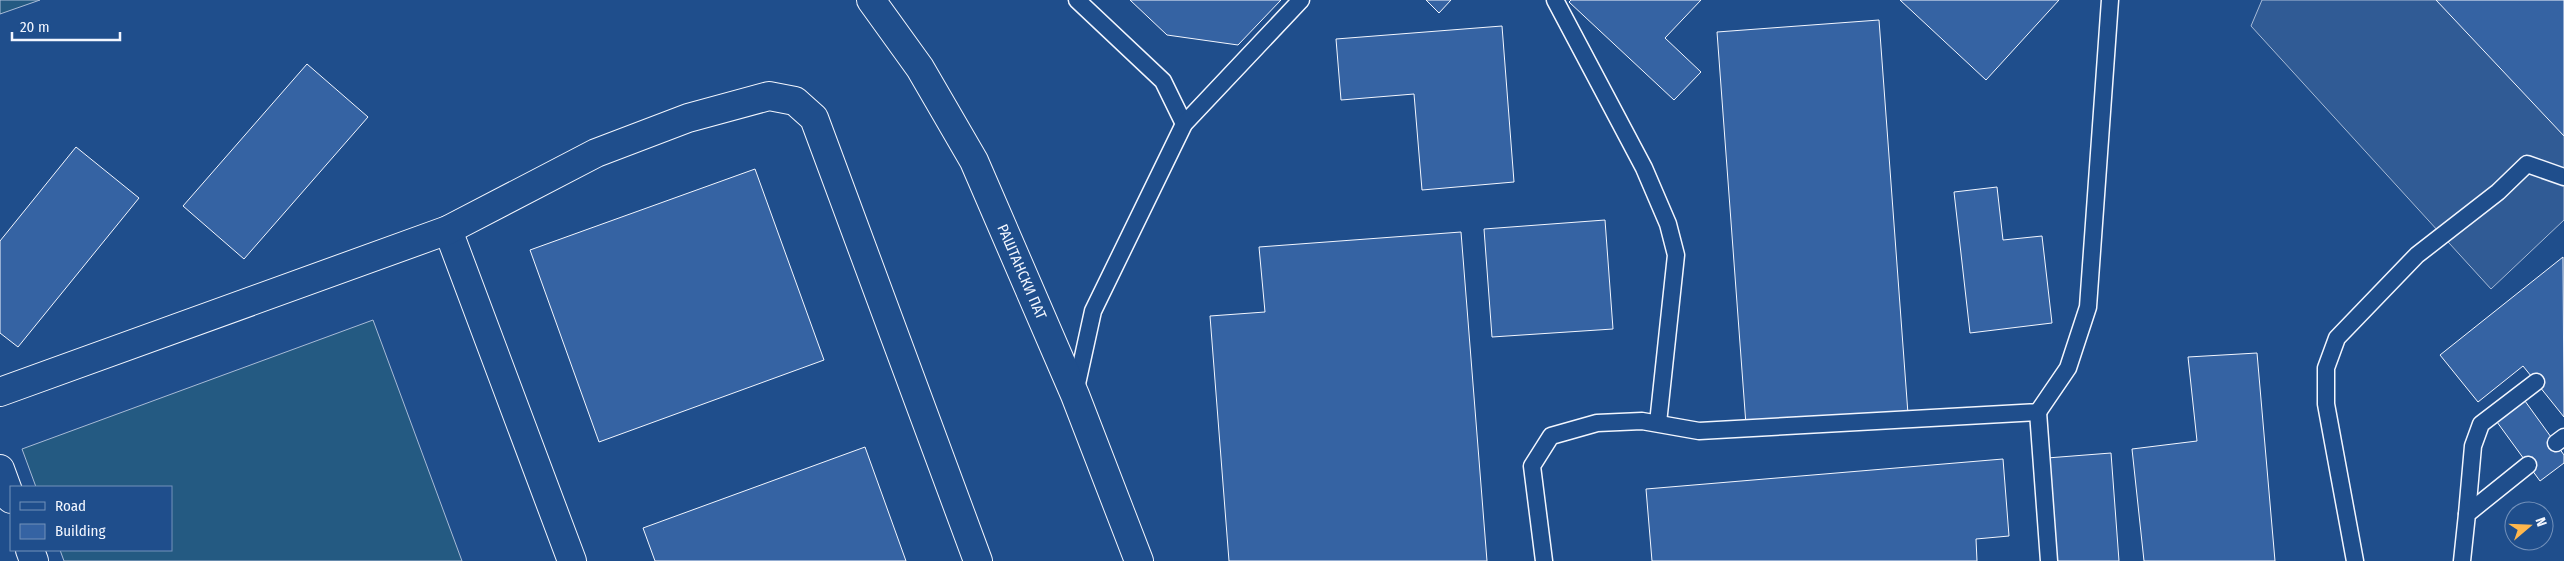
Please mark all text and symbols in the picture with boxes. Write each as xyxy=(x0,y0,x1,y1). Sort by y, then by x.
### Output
scale bar xyxy=(12,10,120,42)
text: 20 m xyxy=(20,18,50,36)
street label: РАШТАНСКИ ПАТ xyxy=(993,221,1050,322)
legend xyxy=(10,486,172,551)
text: Road xyxy=(55,497,86,515)
north arrow xyxy=(2504,501,2554,551)
text: N xyxy=(2531,515,2550,529)
text: Building xyxy=(55,522,106,540)

